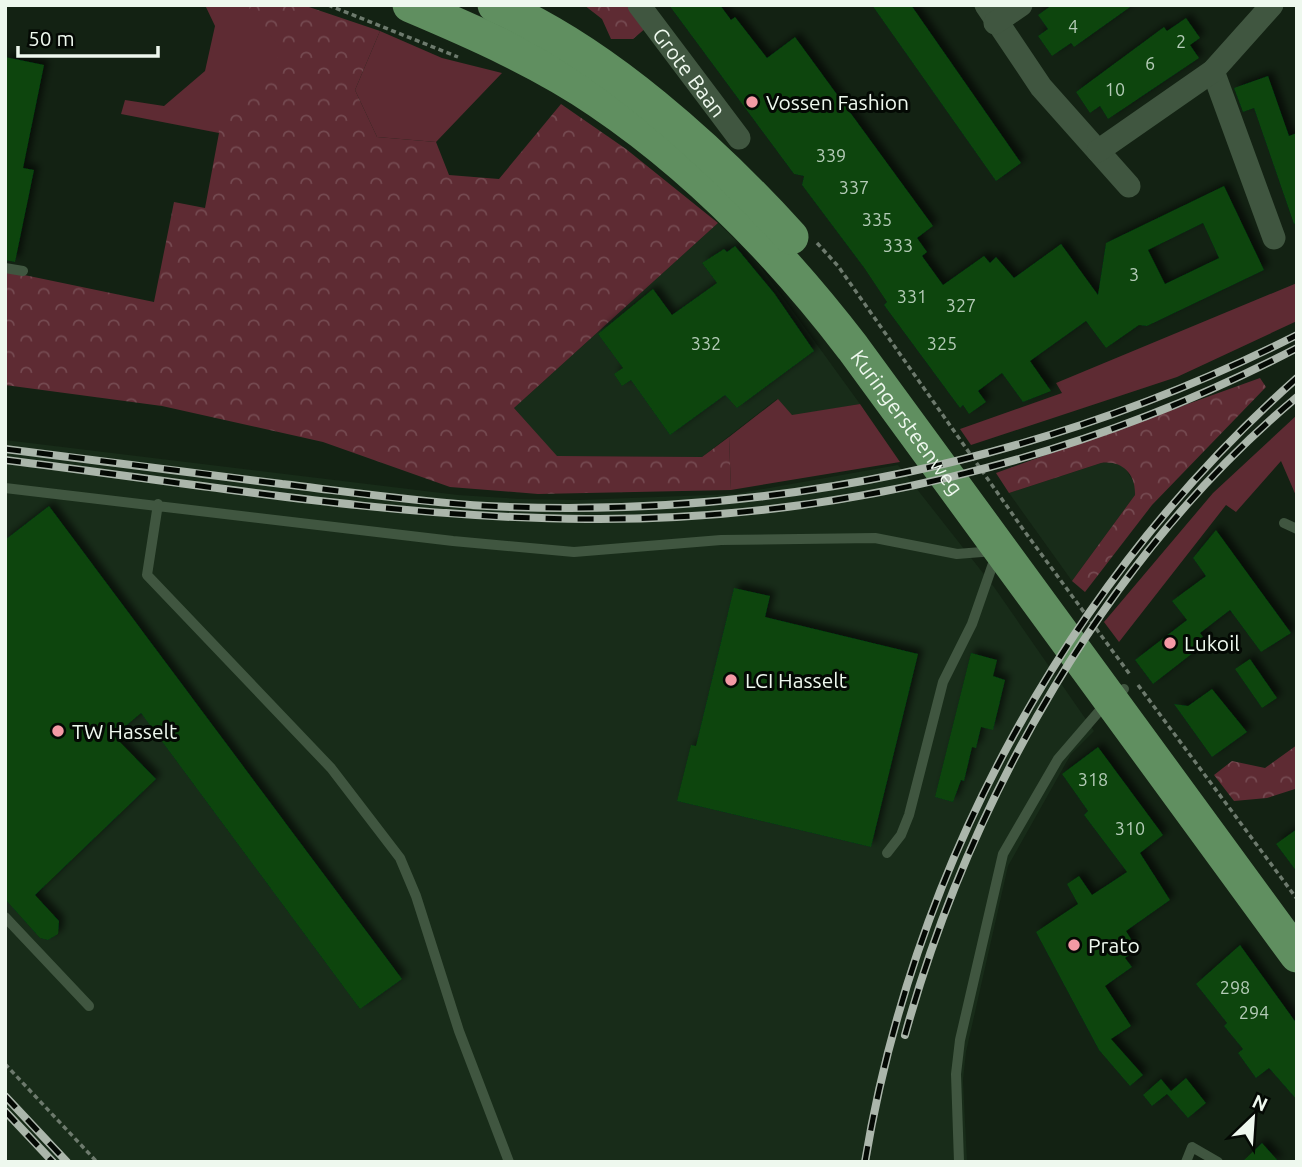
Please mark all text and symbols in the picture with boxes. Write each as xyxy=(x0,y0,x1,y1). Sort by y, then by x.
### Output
scale bar xyxy=(18,14,158,58)
house number: 4 xyxy=(1068,16,1078,36)
street label: Grote Baan xyxy=(648,23,731,122)
text: 50 m xyxy=(28,26,75,50)
house number: 2 xyxy=(1176,31,1186,51)
house number: 6 xyxy=(1145,53,1155,73)
house number: 10 xyxy=(1105,79,1125,99)
place label: Vossen Fashion xyxy=(766,90,909,114)
marker: Vossen Fashion xyxy=(744,94,760,110)
house number: 339 xyxy=(816,145,846,165)
house number: 337 xyxy=(839,177,869,197)
house number: 335 xyxy=(862,209,892,229)
house number: 333 xyxy=(883,235,913,255)
house number: 3 xyxy=(1129,264,1139,284)
house number: 331 xyxy=(897,286,927,306)
house number: 327 xyxy=(946,295,976,315)
house number: 332 xyxy=(691,333,721,353)
house number: 325 xyxy=(927,333,957,353)
street label: Kuringersteenweg xyxy=(846,345,968,499)
place label: Lukoil xyxy=(1184,631,1240,655)
marker: Lukoil xyxy=(1162,635,1178,651)
place label: LCI Hasselt xyxy=(745,668,847,692)
marker: LCI Hasselt xyxy=(723,672,739,688)
place label: TW Hasselt xyxy=(72,719,177,743)
marker: TW Hasselt xyxy=(50,723,66,739)
house number: 318 xyxy=(1078,769,1108,789)
house number: 310 xyxy=(1115,818,1145,838)
place label: Prato xyxy=(1088,933,1140,957)
marker: Prato xyxy=(1066,937,1082,953)
house number: 298 xyxy=(1220,977,1250,997)
house number: 294 xyxy=(1239,1002,1269,1022)
north arrow xyxy=(1218,1083,1288,1153)
text: N xyxy=(1249,1090,1271,1116)

